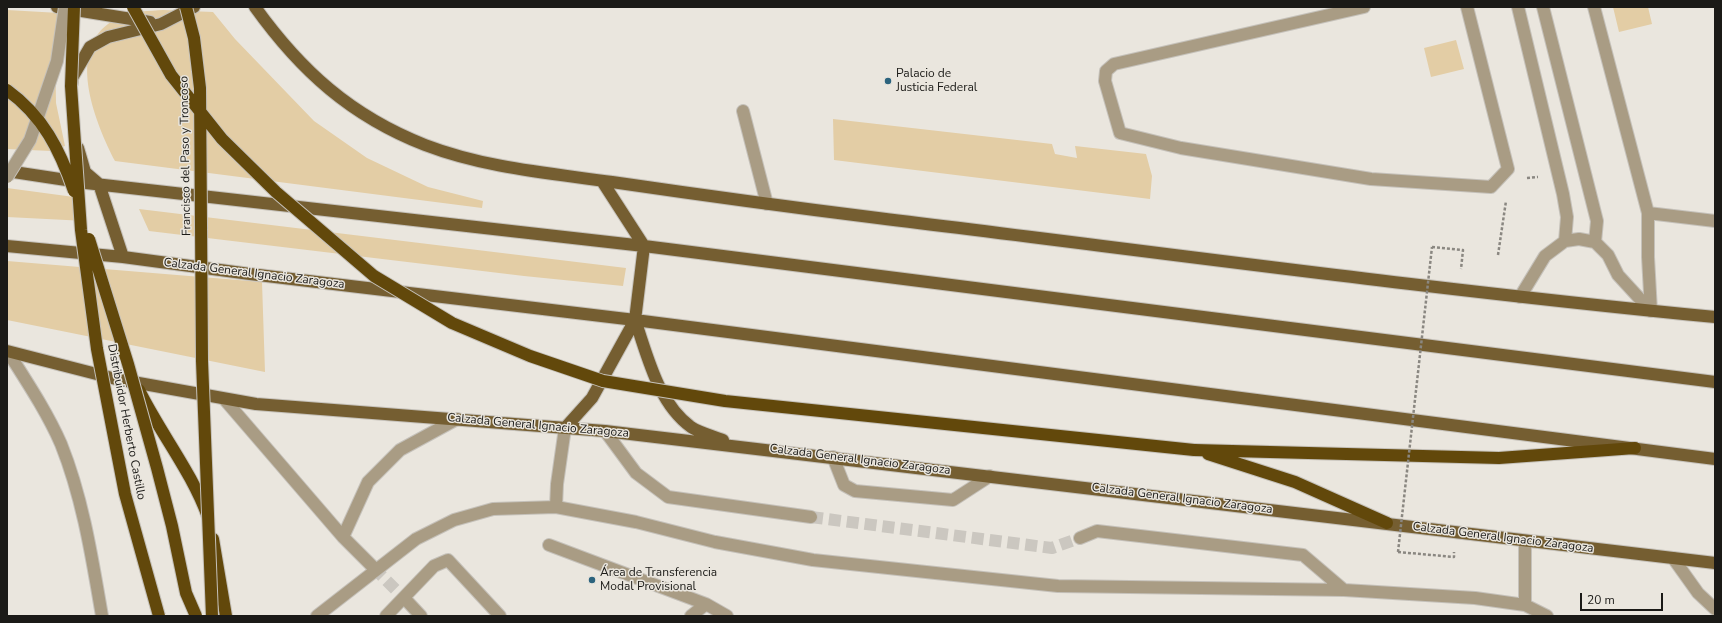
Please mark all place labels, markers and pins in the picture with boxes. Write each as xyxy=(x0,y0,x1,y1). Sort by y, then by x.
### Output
place label: Palacio de Justicia Federal xyxy=(896,67,977,95)
marker: Palacio de Justicia Federal xyxy=(883,76,893,86)
place label: Área de Transferencia Modal Provisional xyxy=(600,566,717,594)
marker: Área de Transferencia Modal Provisional xyxy=(587,575,597,585)

